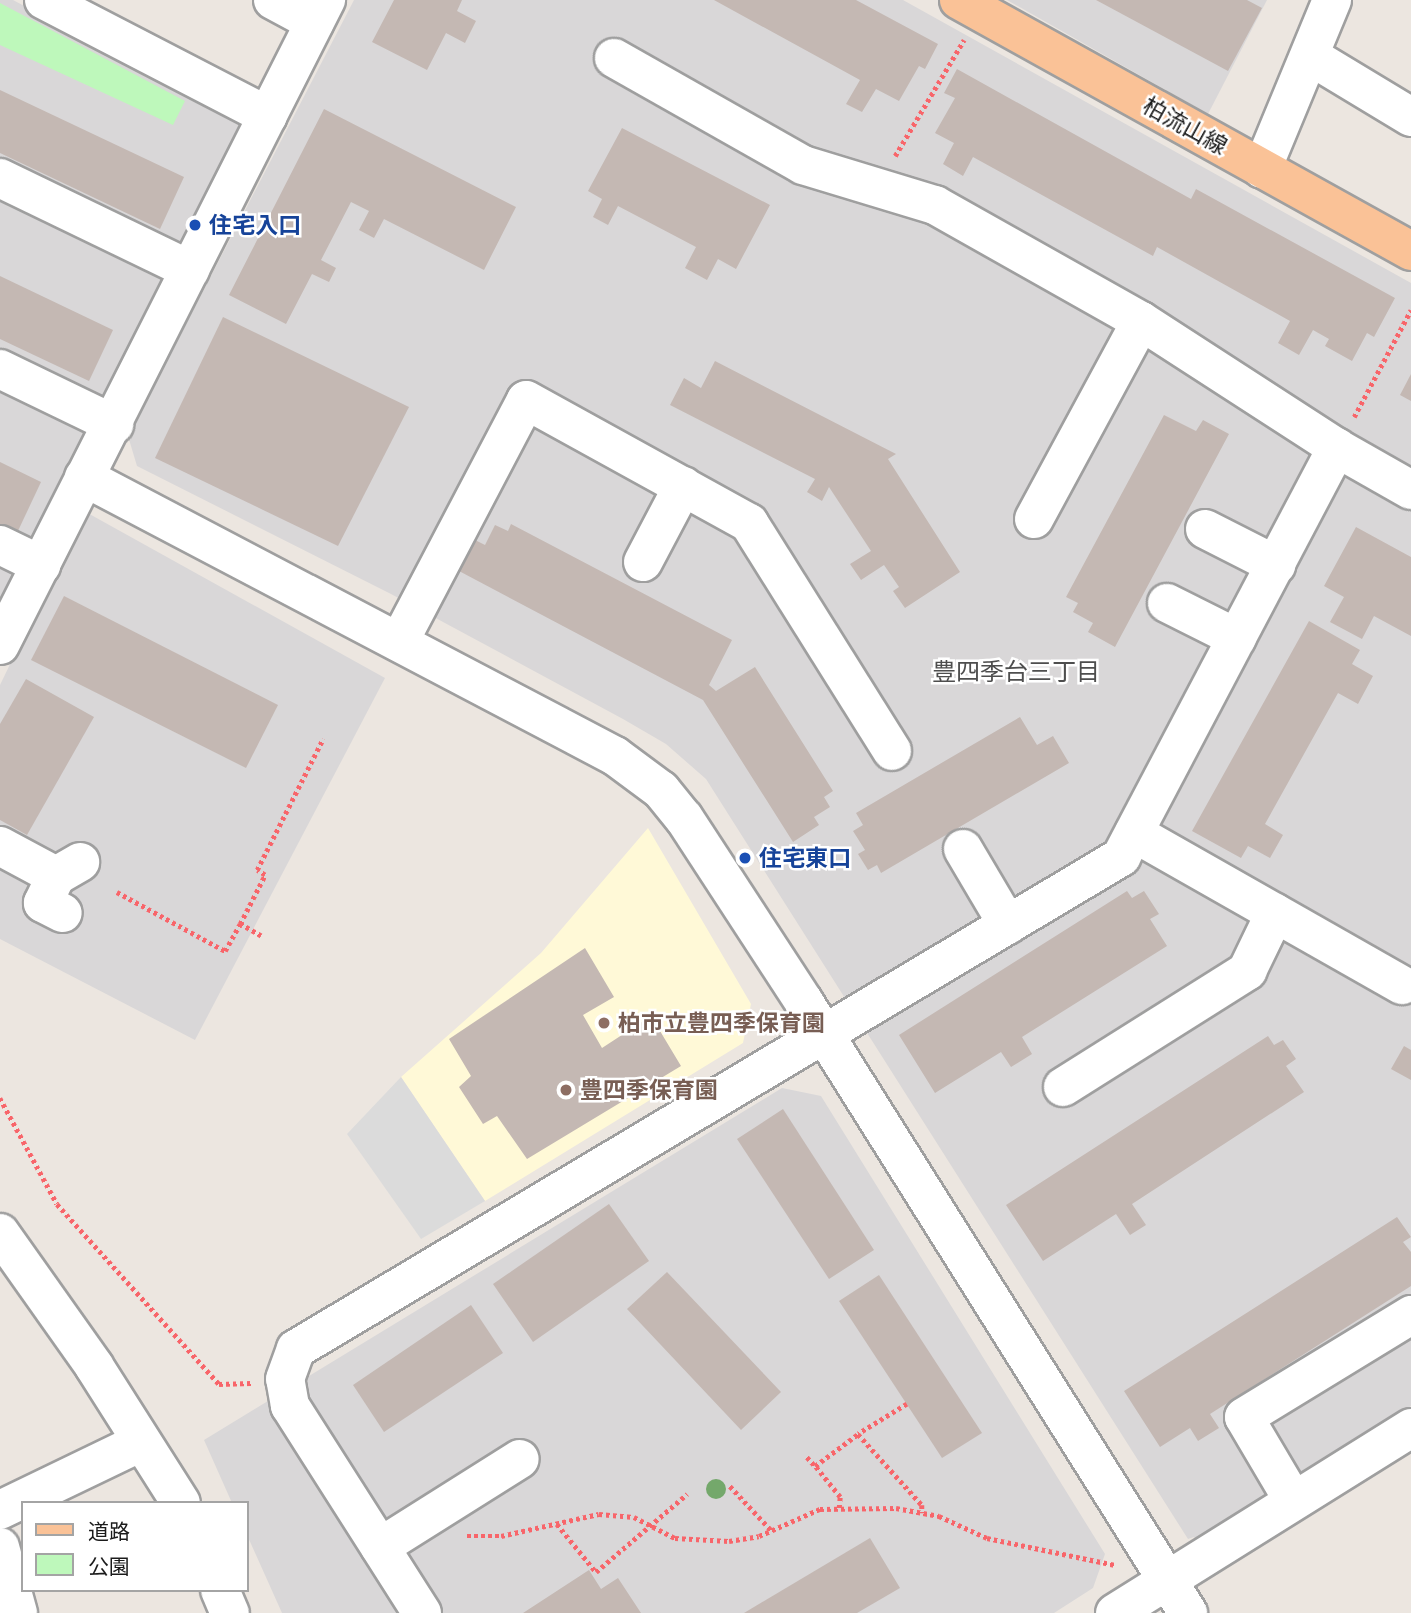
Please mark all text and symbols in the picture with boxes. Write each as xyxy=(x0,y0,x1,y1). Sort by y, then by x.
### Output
street label: 柏流山線 xyxy=(1138,92,1232,160)
place label: 住宅入口 xyxy=(209,211,301,239)
marker: 住宅入口 xyxy=(187,217,203,233)
district label: 豊四季台三丁目 xyxy=(932,658,1100,686)
place label: 住宅東口 xyxy=(759,844,851,872)
marker: 住宅東口 xyxy=(737,850,753,866)
place label: 柏市立豊四季保育園 xyxy=(618,1009,825,1037)
marker: 柏市立豊四季保育園 xyxy=(596,1015,612,1031)
place label: 豊四季保育園 xyxy=(580,1076,718,1104)
marker: 豊四季保育園 xyxy=(558,1082,574,1098)
legend xyxy=(21,1501,248,1592)
text: 道路 xyxy=(88,1518,130,1545)
text: 公園 xyxy=(88,1553,130,1580)

